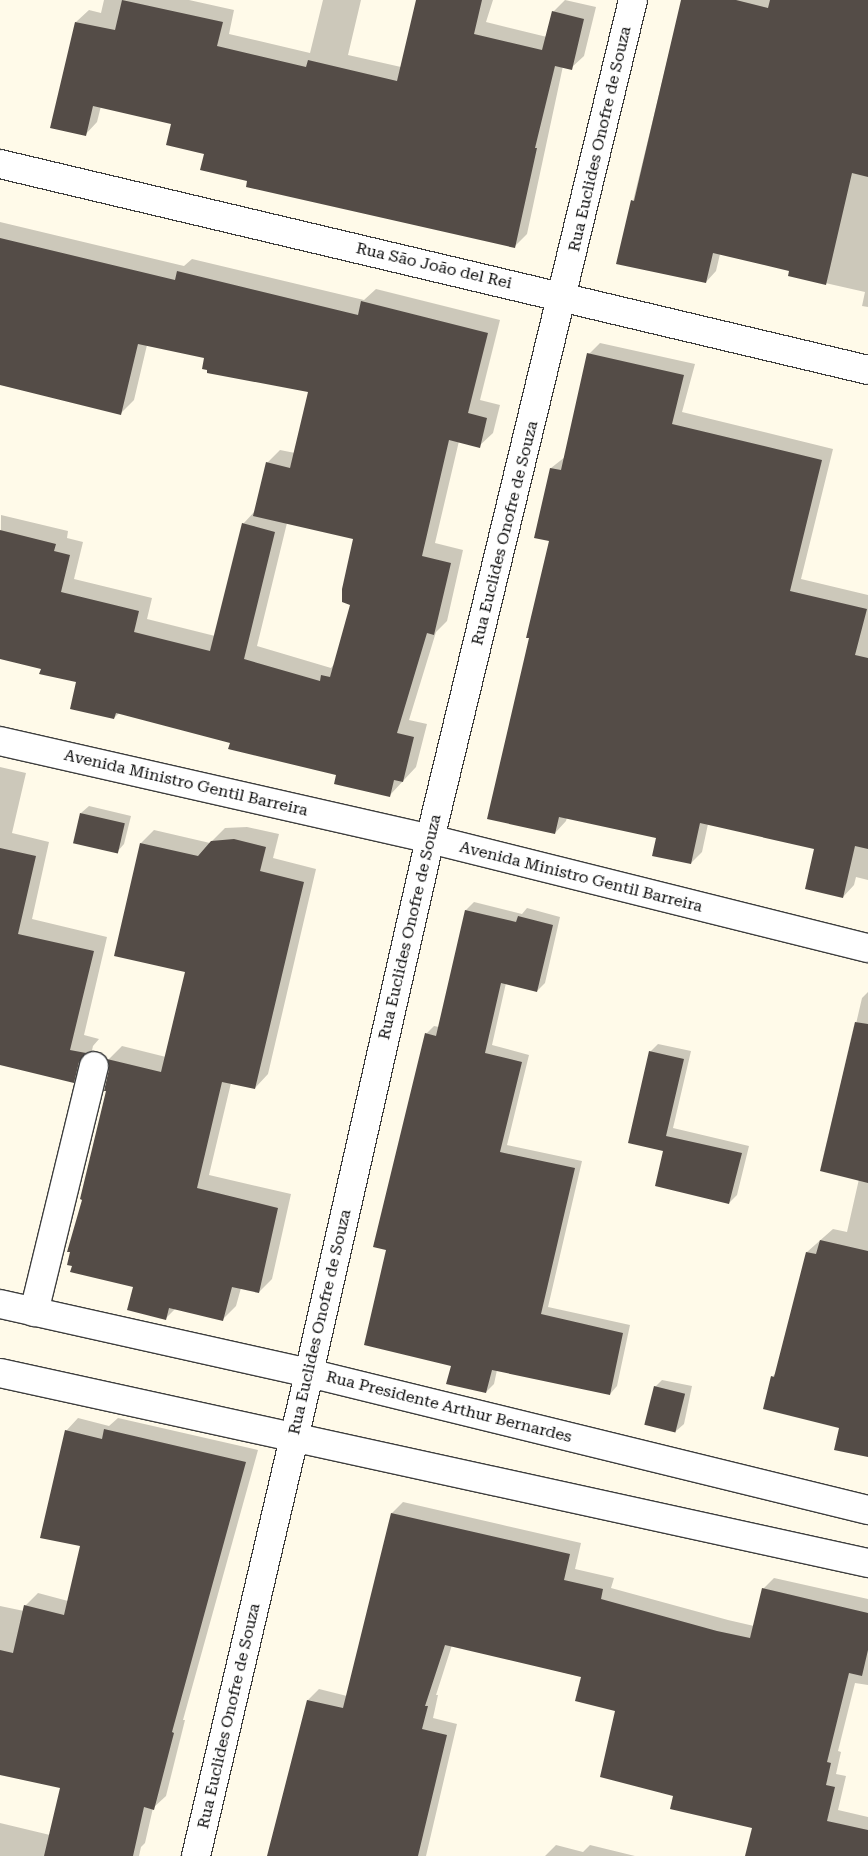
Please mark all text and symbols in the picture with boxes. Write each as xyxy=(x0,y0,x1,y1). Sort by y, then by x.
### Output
street label: Rua Euclides Onofre de Souza xyxy=(565,24,635,254)
street label: Rua São João del Rei xyxy=(354,239,514,293)
street label: Rua Euclides Onofre de Souza xyxy=(468,419,542,647)
street label: Avenida Ministro Gentil Barreira xyxy=(62,746,310,820)
street label: Rua Euclides Onofre de Souza xyxy=(375,812,445,1042)
street label: Avenida Ministro Gentil Barreira xyxy=(458,837,704,917)
street label: Rua Euclides Onofre de Souza xyxy=(285,1207,355,1437)
street label: Rua Presidente Arthur Bernardes xyxy=(324,1367,574,1447)
street label: Rua Euclides Onofre de Souza xyxy=(194,1601,264,1831)

